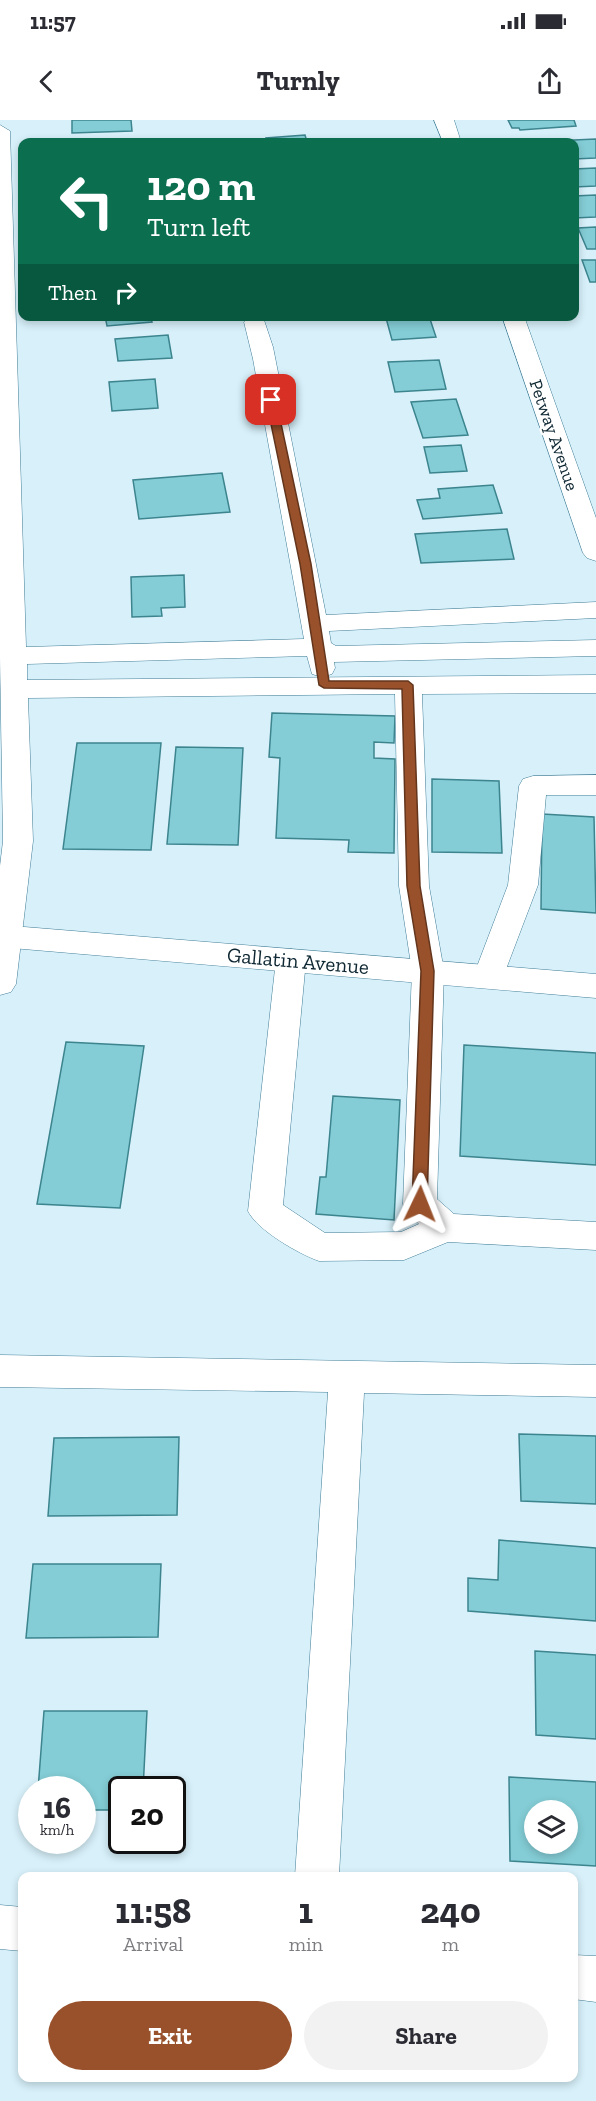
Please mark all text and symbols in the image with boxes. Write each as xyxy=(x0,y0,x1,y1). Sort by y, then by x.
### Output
text: 11:57 xyxy=(30,8,76,35)
icon: back xyxy=(30,65,63,98)
text: Turnly xyxy=(257,65,339,97)
icon: share xyxy=(533,65,566,98)
text: 120 m xyxy=(147,160,255,211)
icon: left xyxy=(48,162,126,240)
text: Turn left xyxy=(147,211,250,243)
icon: right xyxy=(109,276,142,309)
text: Then xyxy=(48,279,97,306)
pin xyxy=(245,374,296,425)
street label: Petway Avenue xyxy=(525,376,583,494)
icon: arrive xyxy=(254,383,287,416)
street label: Gallatin Avenue xyxy=(226,942,370,979)
position arrow xyxy=(388,1172,452,1236)
speed limit sign: 20 xyxy=(108,1776,186,1854)
text: 16 xyxy=(43,1790,71,1826)
map controls xyxy=(524,1800,578,1854)
button: layers xyxy=(524,1800,578,1854)
text: km/h xyxy=(40,1821,74,1839)
text: 11:58 xyxy=(115,1889,191,1932)
text: 1 xyxy=(299,1889,313,1932)
text: 240 xyxy=(420,1889,481,1932)
text: Arrival xyxy=(123,1932,183,1956)
text: min xyxy=(289,1932,323,1956)
text: m xyxy=(442,1932,459,1956)
button: Exit xyxy=(48,2001,292,2070)
button: Share xyxy=(304,2001,548,2070)

